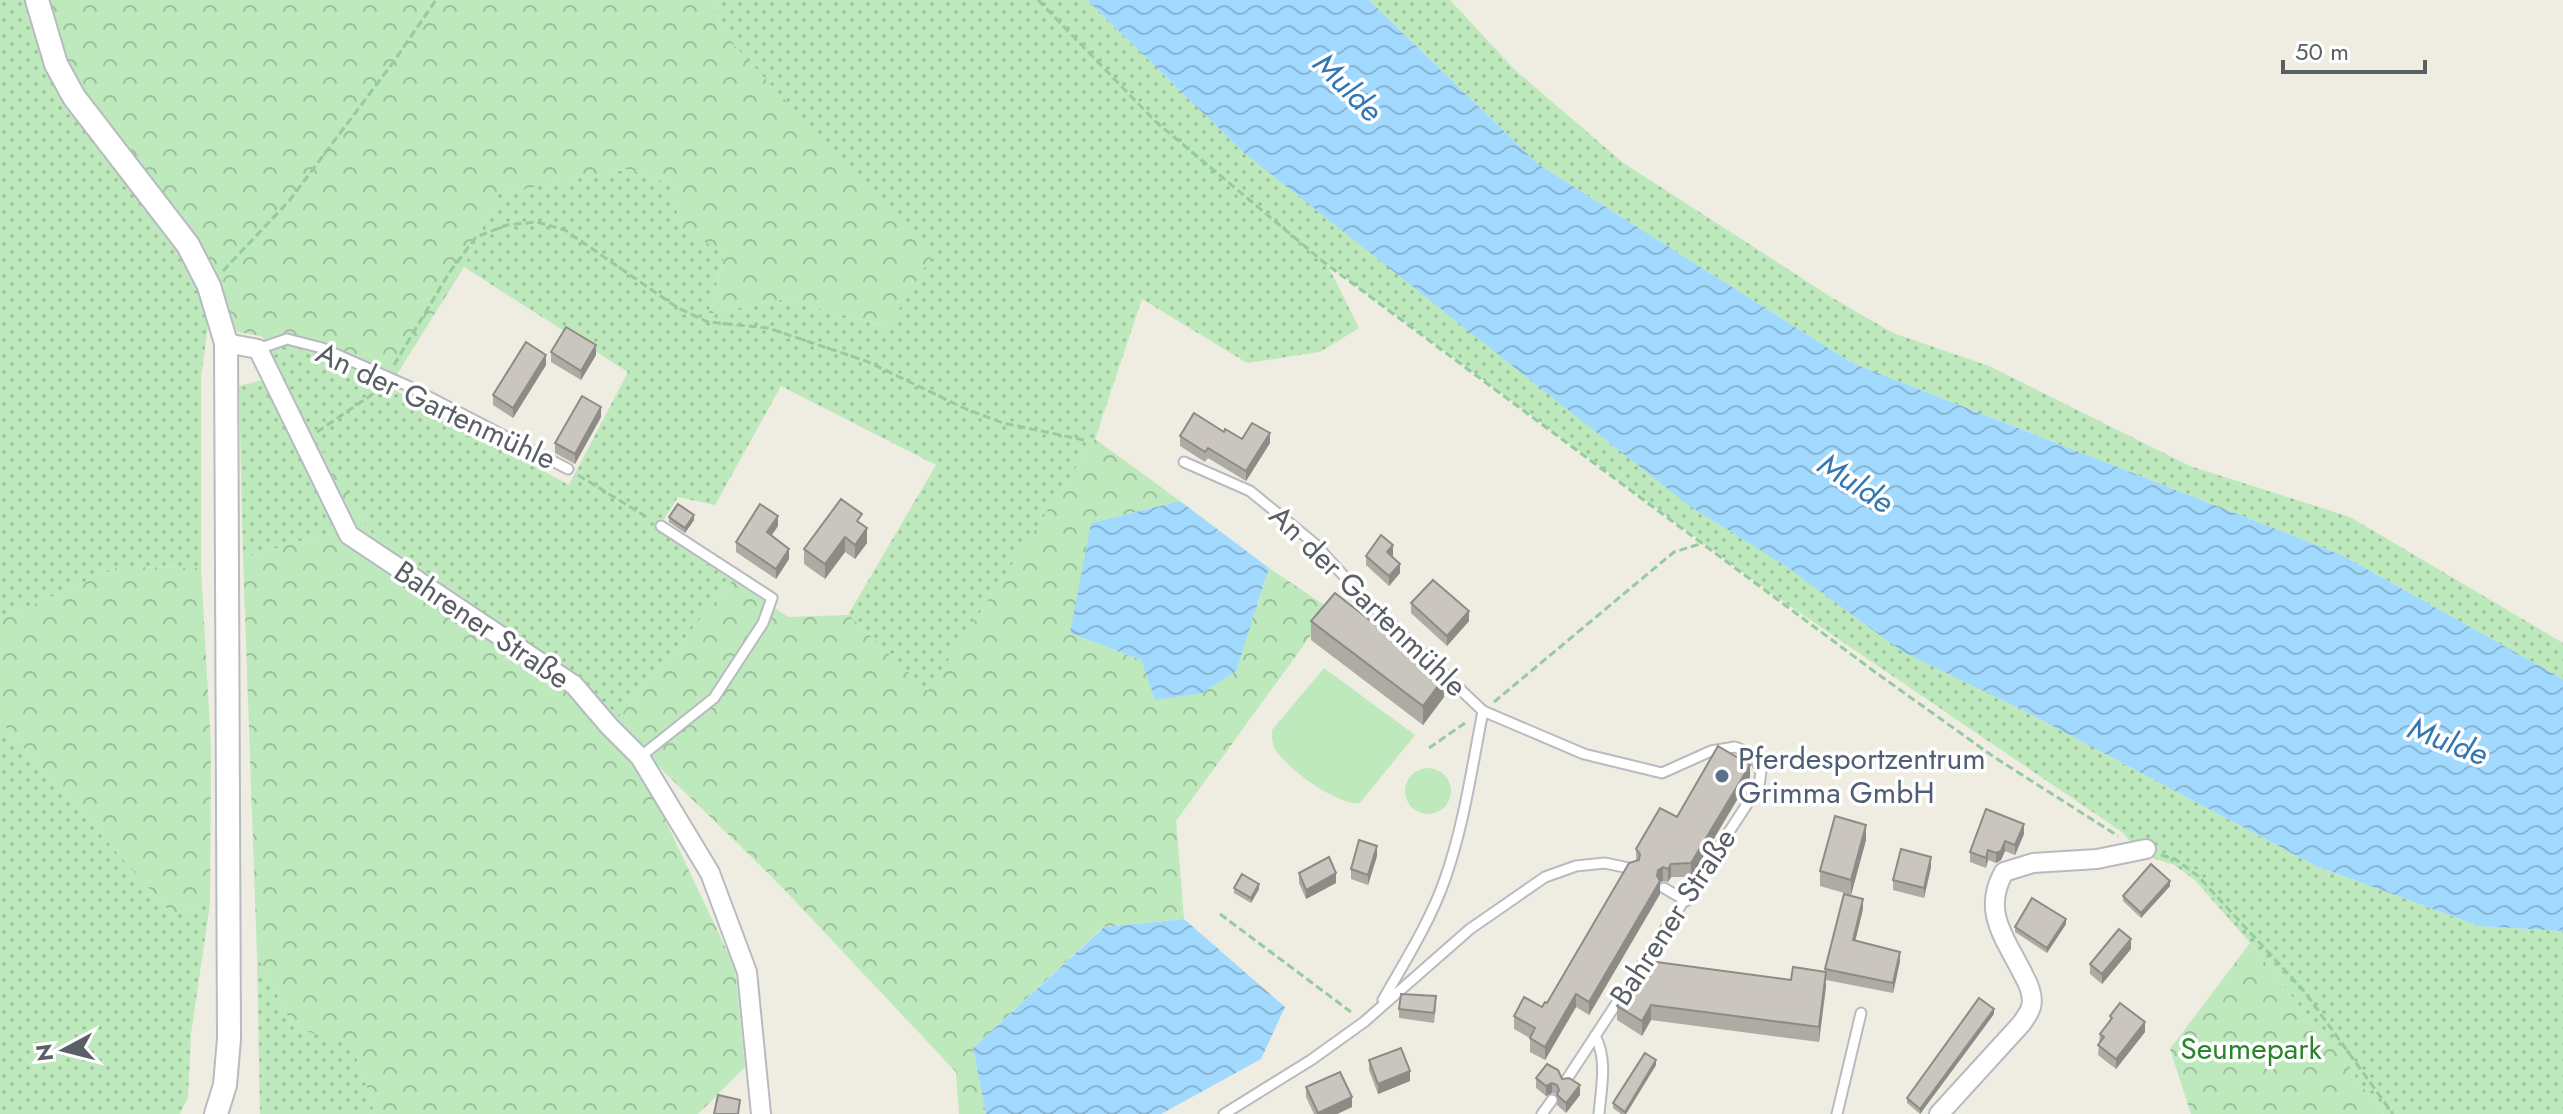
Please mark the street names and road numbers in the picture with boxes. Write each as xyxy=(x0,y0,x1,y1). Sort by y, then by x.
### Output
street label: An der Gartenmühle xyxy=(309,331,563,480)
street label: An der Gartenmühle xyxy=(1260,495,1477,706)
street label: Bahrener Straße xyxy=(386,550,579,699)
street label: Bahrener Straße xyxy=(1599,820,1746,1014)

